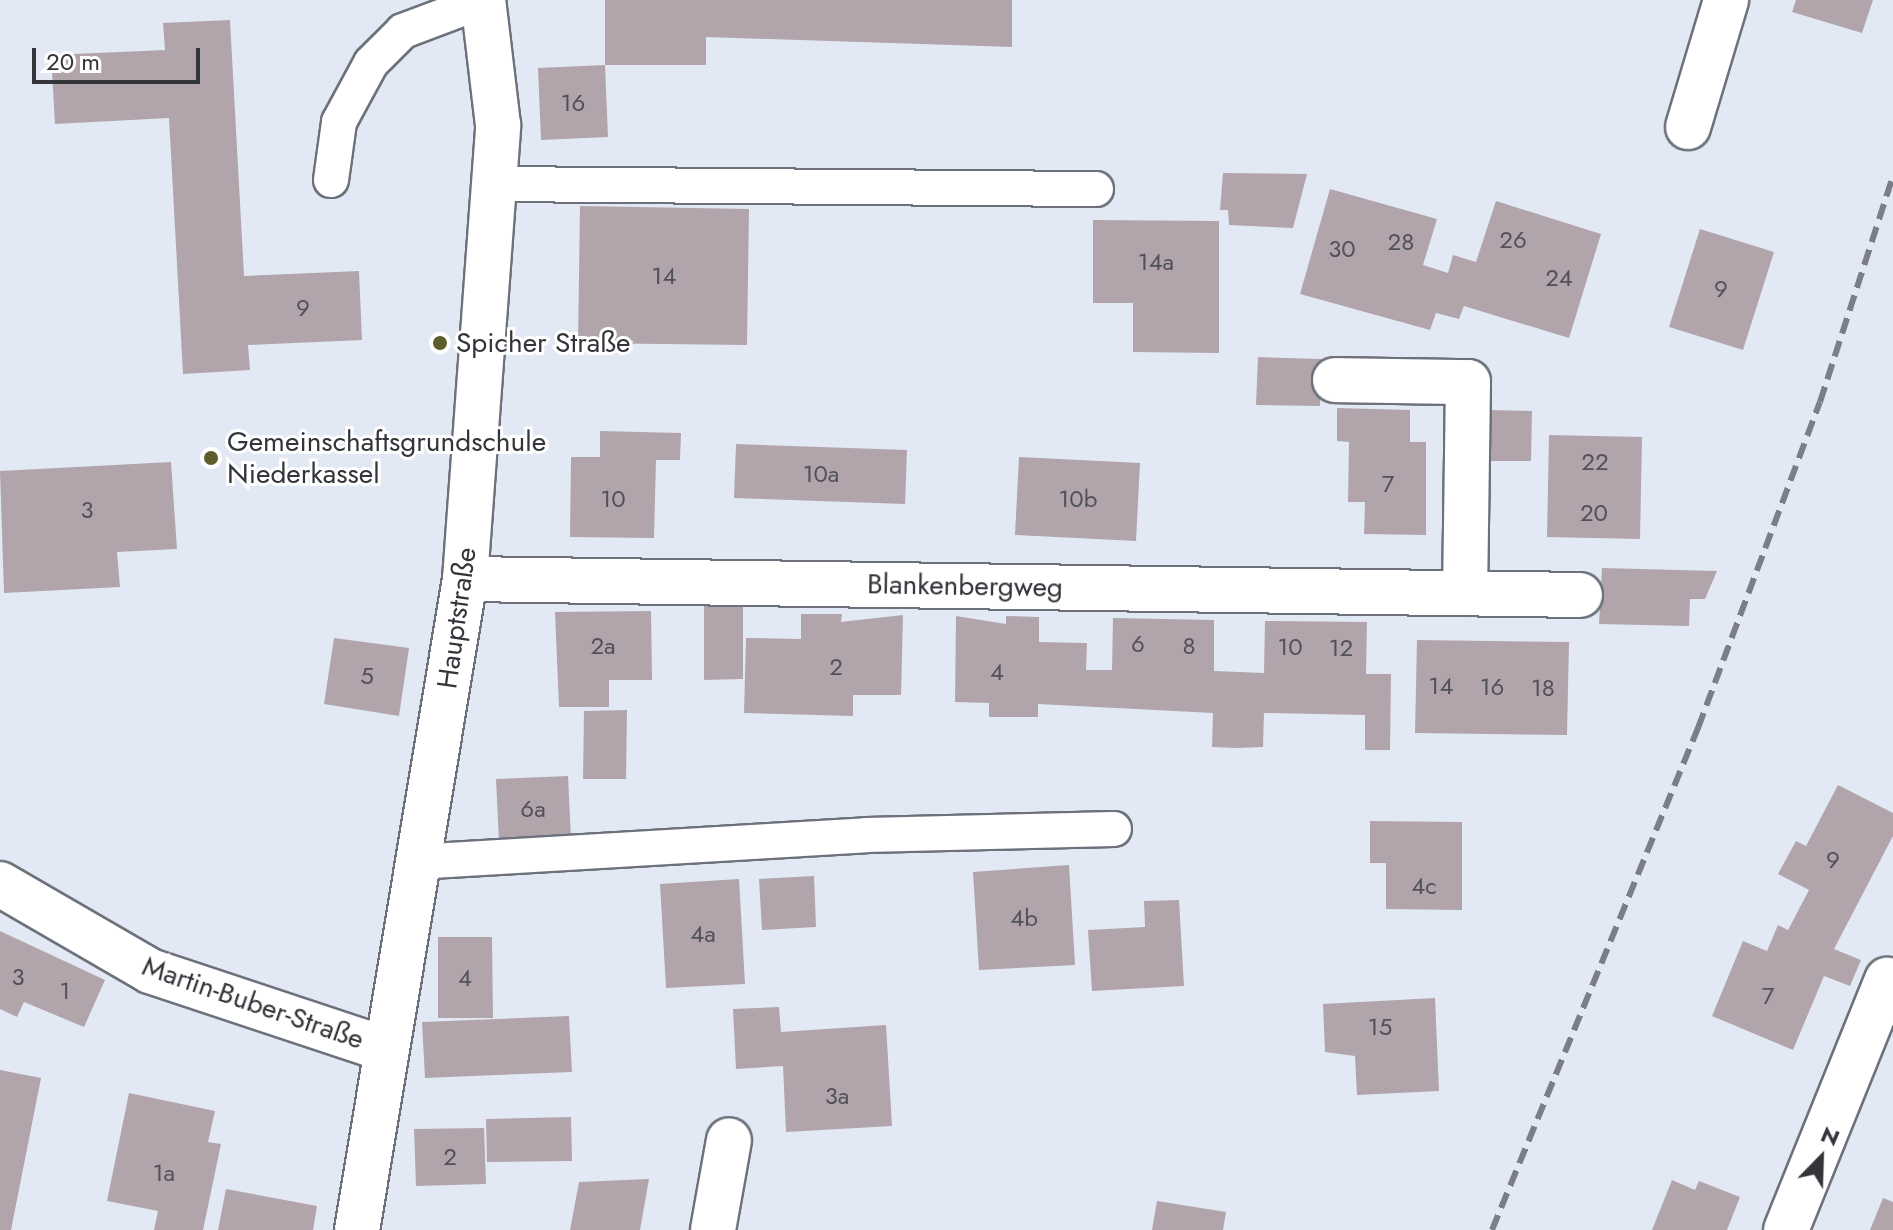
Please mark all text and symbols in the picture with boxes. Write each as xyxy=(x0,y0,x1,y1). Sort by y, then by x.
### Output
scale bar xyxy=(36,32,204,82)
text: 20 m xyxy=(46,44,100,79)
house number: 16 xyxy=(561,89,585,117)
house number: 26 xyxy=(1499,226,1527,254)
house number: 28 xyxy=(1388,228,1414,256)
house number: 30 xyxy=(1328,235,1356,263)
house number: 14a xyxy=(1138,248,1174,276)
house number: 14 xyxy=(652,262,676,290)
house number: 24 xyxy=(1545,264,1573,292)
house number: 9 xyxy=(1714,275,1728,303)
house number: 9 xyxy=(296,294,310,322)
place label: Spicher Straße xyxy=(456,326,630,360)
marker: Spicher Straße xyxy=(431,334,449,352)
place label: Gemeinschaftsgrundschule Niederkassel xyxy=(227,425,546,491)
house number: 22 xyxy=(1581,448,1609,476)
marker: Gemeinschaftsgrundschule Niederkassel xyxy=(202,449,220,467)
house number: 10a xyxy=(803,460,839,488)
house number: 7 xyxy=(1382,470,1394,498)
house number: 10 xyxy=(600,485,626,513)
house number: 10b xyxy=(1059,485,1097,513)
house number: 3 xyxy=(80,496,94,524)
house number: 20 xyxy=(1580,499,1608,527)
street label: Hauptstraße xyxy=(430,545,484,691)
street label: Blankenbergweg xyxy=(867,567,1063,605)
house number: 6 xyxy=(1131,630,1145,658)
house number: 2a xyxy=(590,632,616,660)
house number: 8 xyxy=(1182,632,1196,660)
house number: 10 xyxy=(1277,633,1303,661)
house number: 12 xyxy=(1329,634,1353,662)
house number: 2 xyxy=(829,653,843,681)
house number: 4 xyxy=(990,658,1004,686)
house number: 5 xyxy=(360,662,374,690)
house number: 14 xyxy=(1429,672,1453,700)
house number: 16 xyxy=(1480,673,1504,701)
house number: 18 xyxy=(1531,674,1555,702)
house number: 6a xyxy=(520,795,546,823)
house number: 9 xyxy=(1826,846,1840,874)
house number: 4c xyxy=(1411,872,1437,900)
house number: 4b xyxy=(1010,904,1038,932)
house number: 4a xyxy=(690,920,716,948)
street label: Martin-Buber-Straße xyxy=(138,949,368,1057)
house number: 3 xyxy=(11,963,25,991)
house number: 4 xyxy=(458,964,472,992)
house number: 1 xyxy=(60,977,70,1005)
house number: 7 xyxy=(1762,982,1774,1010)
house number: 15 xyxy=(1368,1013,1392,1041)
house number: 3a xyxy=(825,1082,849,1110)
north arrow xyxy=(1781,1118,1861,1198)
text: N xyxy=(1816,1118,1845,1154)
house number: 2 xyxy=(443,1143,457,1171)
house number: 1a xyxy=(153,1159,175,1187)

